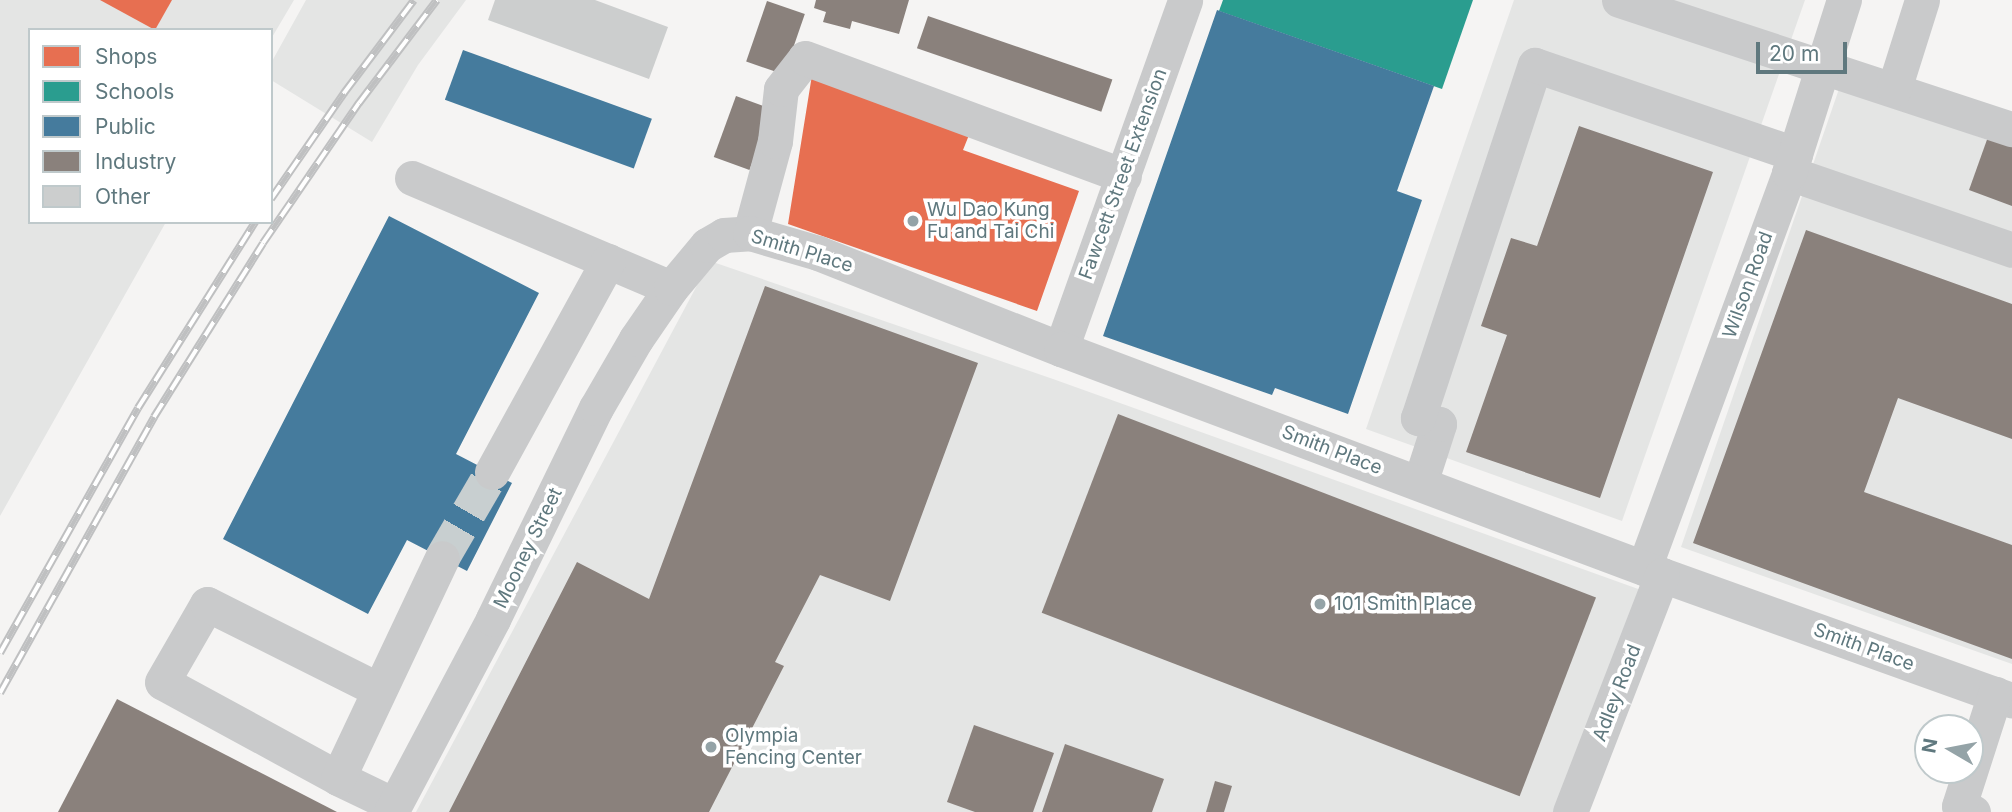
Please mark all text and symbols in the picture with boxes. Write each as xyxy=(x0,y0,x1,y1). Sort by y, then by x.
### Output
legend xyxy=(28,28,273,224)
scale bar xyxy=(1760,28,1851,72)
text: 20 m xyxy=(1769,41,1819,66)
text: Shops xyxy=(95,44,157,69)
street label: Fawcett Street Extension xyxy=(1074,66,1172,282)
text: Schools xyxy=(95,79,174,104)
text: Public xyxy=(95,114,156,139)
text: Industry xyxy=(95,149,176,174)
text: Other xyxy=(95,184,151,209)
place label: Wu Dao Kung Fu and Tai Chi xyxy=(927,199,1054,243)
marker: Wu Dao Kung Fu and Tai Chi xyxy=(905,213,921,229)
street label: Smith Place xyxy=(748,225,856,277)
street label: Wilson Road xyxy=(1718,229,1778,341)
street label: Smith Place xyxy=(1279,420,1385,480)
street label: Mooney Street xyxy=(489,484,567,612)
place label: 101 Smith Place xyxy=(1334,593,1472,615)
marker: 101 Smith Place xyxy=(1312,596,1328,612)
street label: Smith Place xyxy=(1811,618,1917,676)
street label: Adley Road xyxy=(1588,641,1646,745)
north arrow xyxy=(1914,714,1984,784)
place label: Olympia Fencing Center xyxy=(725,725,862,769)
text: N xyxy=(1917,736,1942,755)
marker: Olympia Fencing Center xyxy=(703,739,719,755)

